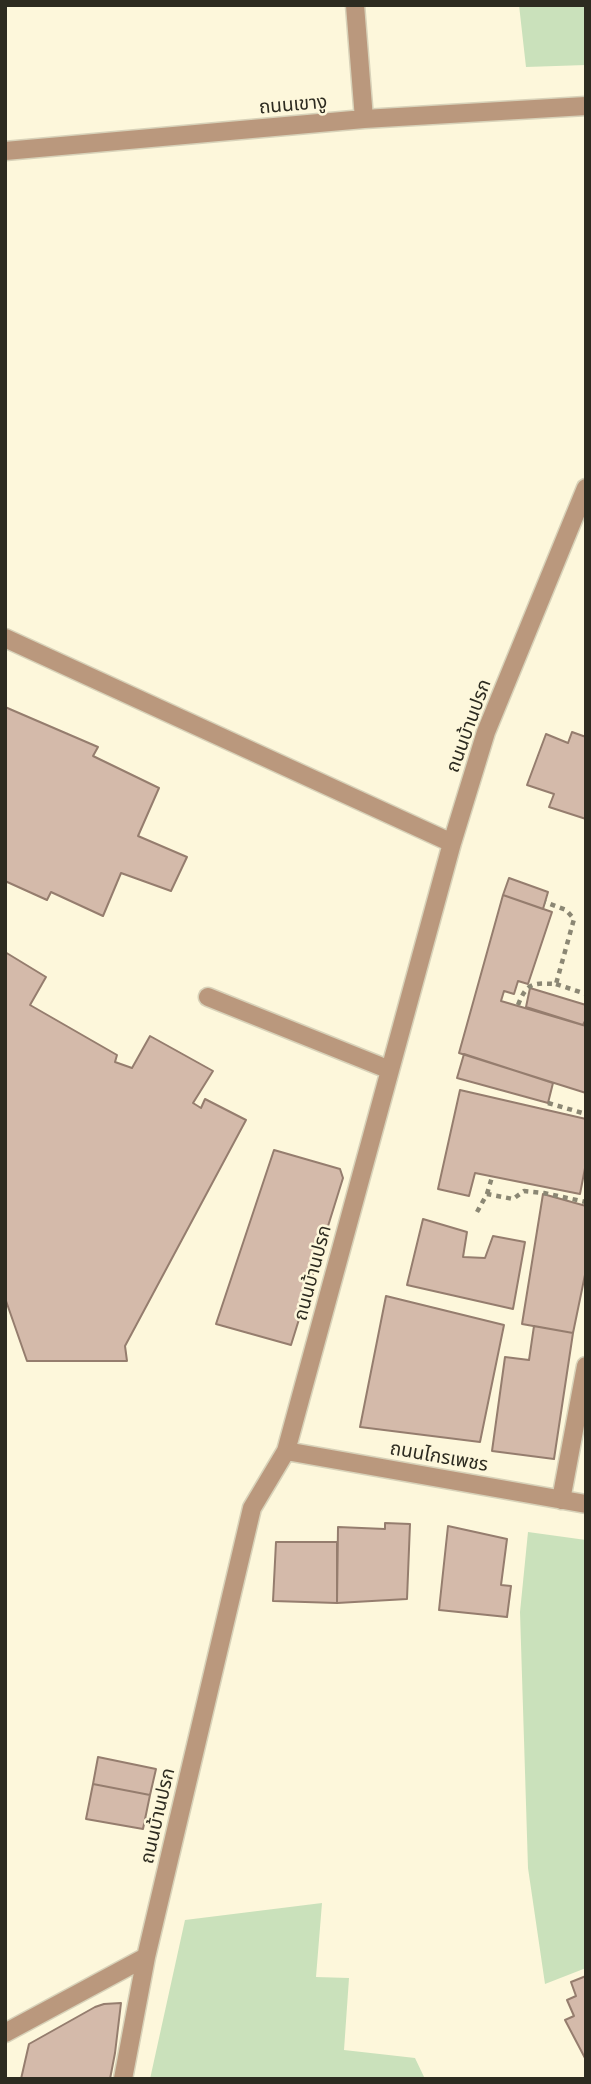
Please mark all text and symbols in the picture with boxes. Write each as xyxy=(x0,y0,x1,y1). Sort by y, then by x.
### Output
street label: ถนนเขางู xyxy=(258,91,328,119)
street label: ถนนบ้านปรก xyxy=(442,676,496,776)
street label: ถนนบ้านปรก xyxy=(289,1223,337,1323)
street label: ถนนไกรเพชร xyxy=(388,1437,490,1477)
street label: ถนนบ้านปรก xyxy=(136,1766,180,1866)

